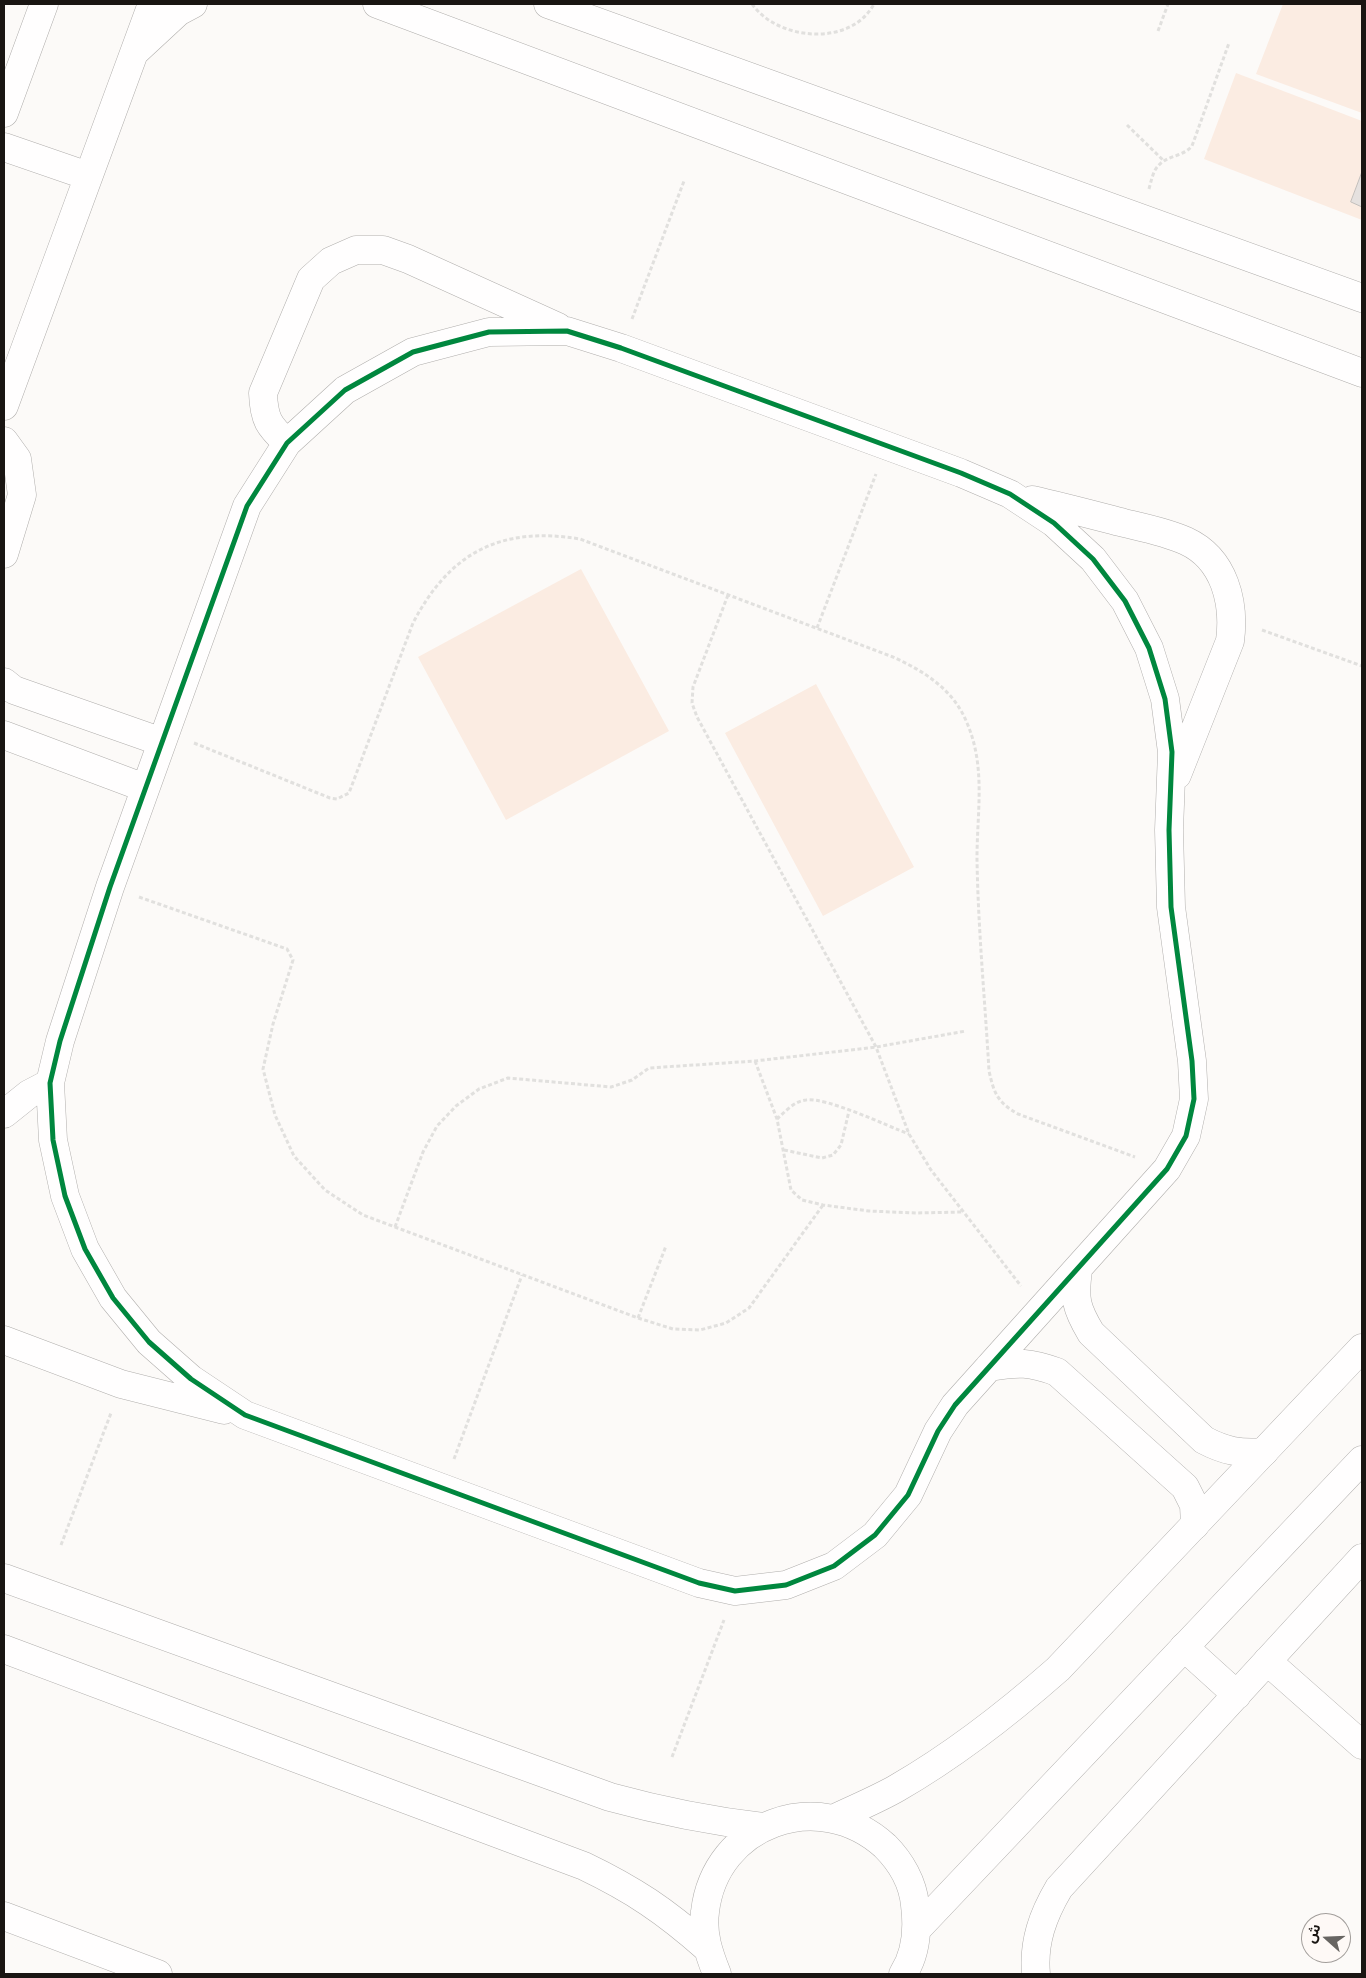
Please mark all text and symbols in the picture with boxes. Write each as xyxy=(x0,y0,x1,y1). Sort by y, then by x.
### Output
north arrow xyxy=(1301,1913,1351,1963)
text: ش xyxy=(1301,1921,1325,1945)

